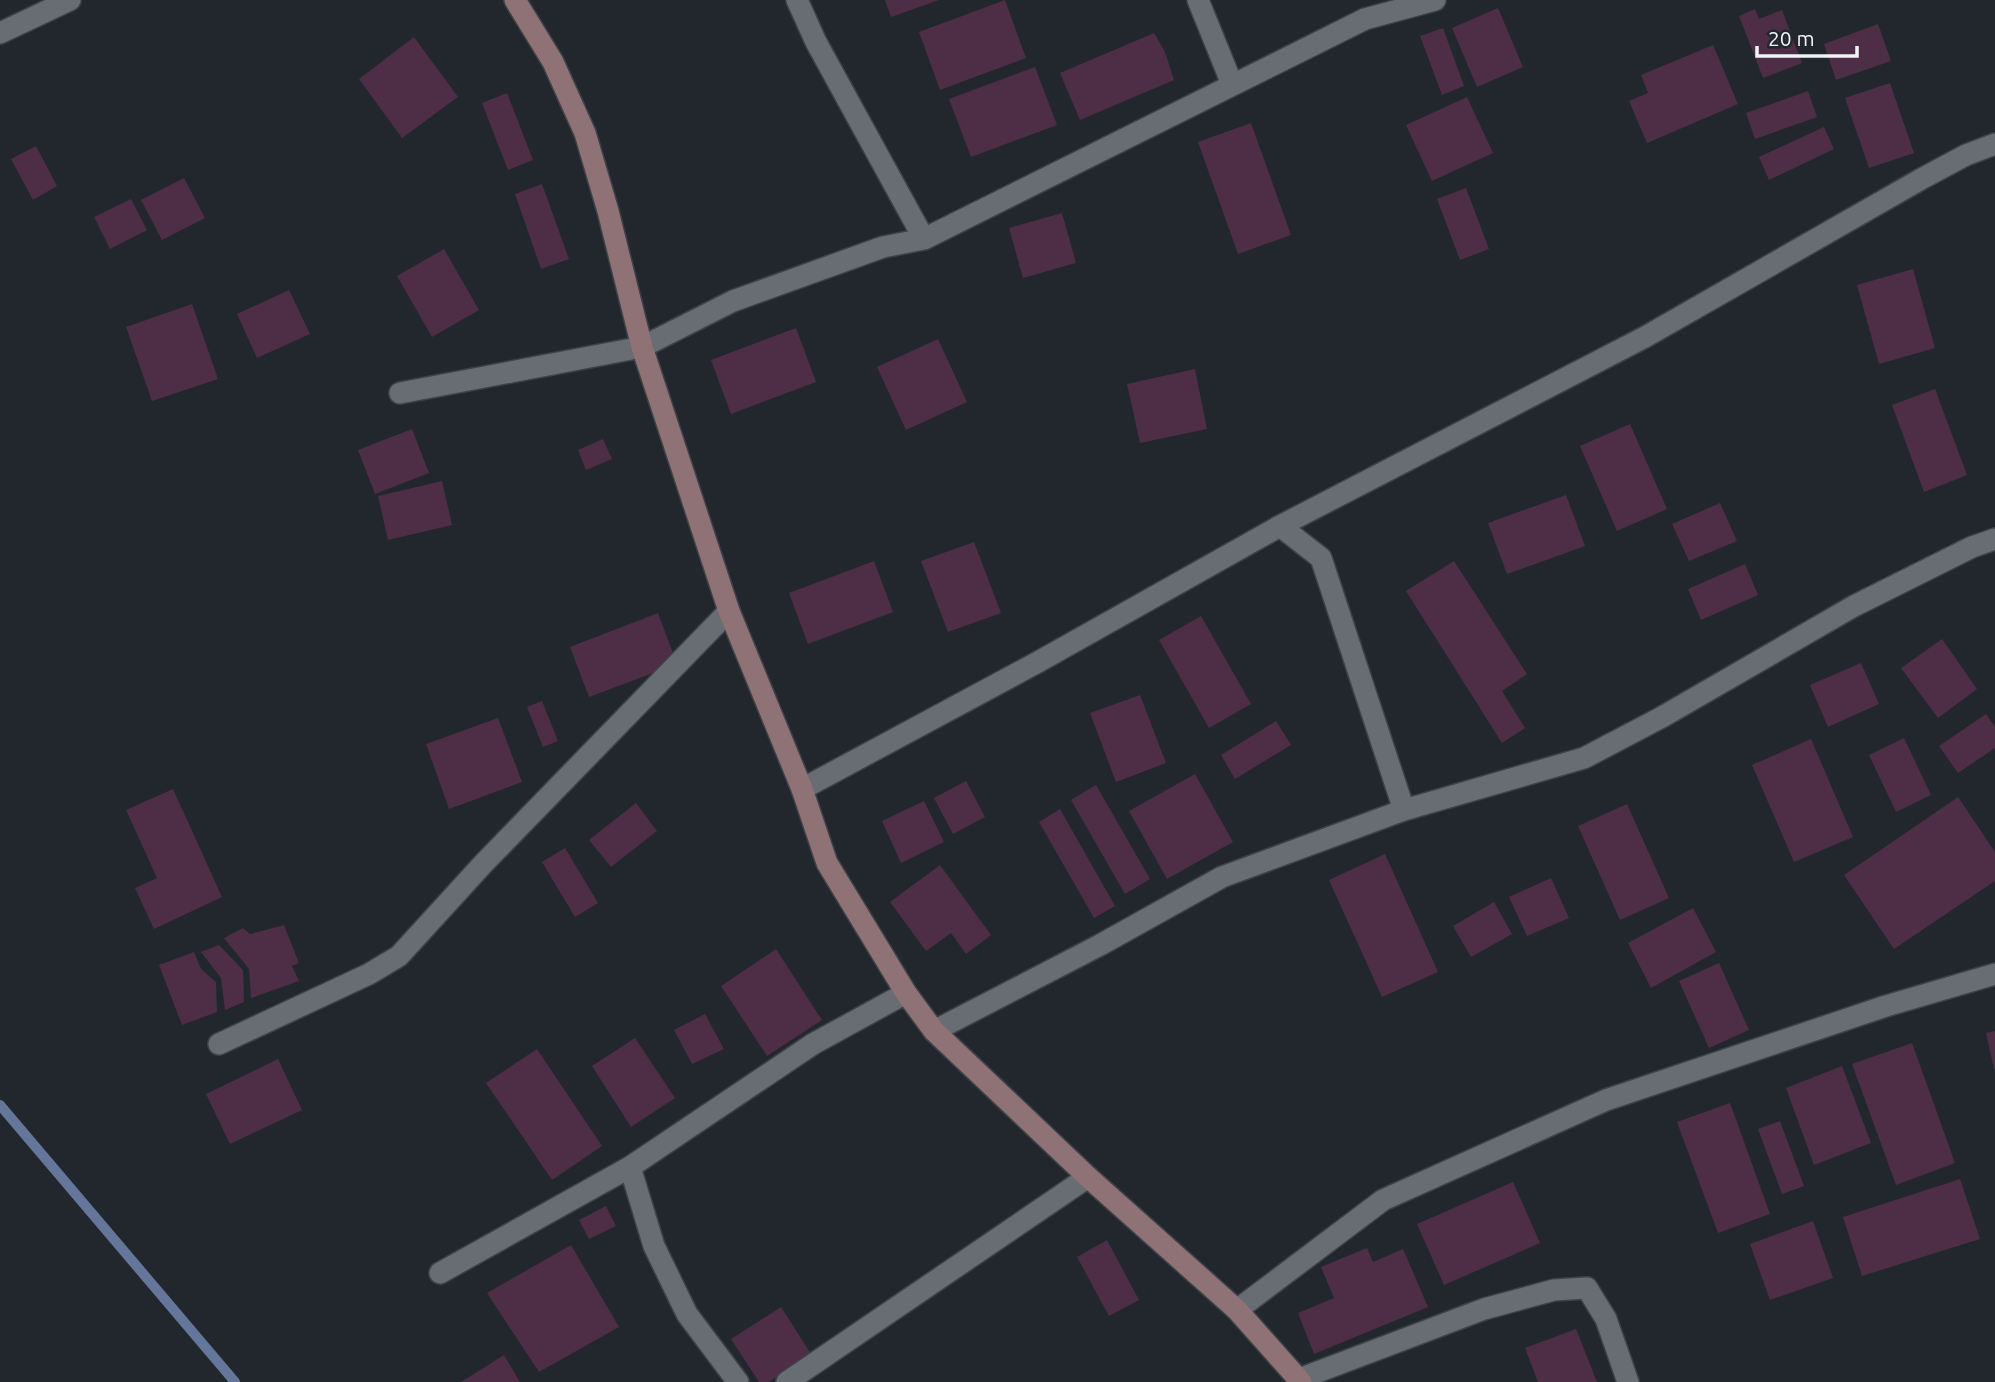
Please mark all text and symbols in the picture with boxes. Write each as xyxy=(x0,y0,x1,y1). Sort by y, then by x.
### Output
scale bar xyxy=(1757,14,1857,58)
text: 20 m xyxy=(1768,26,1815,50)

